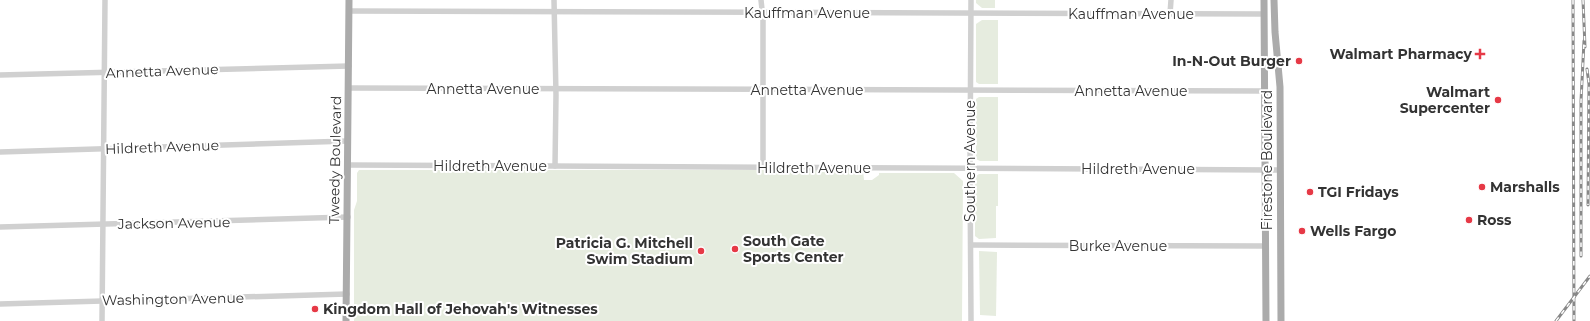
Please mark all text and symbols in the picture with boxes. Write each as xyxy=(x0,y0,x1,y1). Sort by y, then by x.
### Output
street label: Kauffman Avenue xyxy=(744,4,870,22)
street label: Kauffman Avenue xyxy=(1068,5,1194,23)
place label: Walmart Pharmacy xyxy=(1329,45,1473,63)
marker: Walmart Pharmacy xyxy=(1475,49,1485,59)
place label: In-N-Out Burger xyxy=(1172,52,1291,70)
marker: In-N-Out Burger xyxy=(1294,56,1304,66)
street label: Annetta Avenue xyxy=(105,60,219,82)
street label: Annetta Avenue xyxy=(426,80,540,98)
street label: Annetta Avenue xyxy=(750,81,864,99)
street label: Annetta Avenue xyxy=(1074,82,1188,100)
place label: Walmart Supercenter xyxy=(1400,83,1490,117)
street label: Firestone Boulevard xyxy=(1258,90,1276,230)
marker: Walmart Supercenter xyxy=(1493,95,1503,105)
street label: Tweedy Boulevard xyxy=(325,96,345,224)
street label: Southern Avenue xyxy=(961,100,979,222)
street label: Hildreth Avenue xyxy=(105,136,219,158)
street label: Hildreth Avenue xyxy=(433,157,547,175)
street label: Hildreth Avenue xyxy=(757,159,871,177)
street label: Hildreth Avenue xyxy=(1081,160,1195,178)
place label: Marshalls xyxy=(1490,178,1560,196)
marker: Marshalls xyxy=(1477,182,1487,192)
place label: TGI Fridays xyxy=(1318,183,1399,201)
marker: TGI Fridays xyxy=(1305,187,1315,197)
place label: Ross xyxy=(1477,211,1512,229)
street label: Jackson Avenue xyxy=(116,213,231,233)
marker: Ross xyxy=(1464,215,1474,225)
place label: Wells Fargo xyxy=(1310,222,1396,240)
marker: Wells Fargo xyxy=(1297,226,1307,236)
place label: South Gate Sports Center xyxy=(743,232,844,266)
place label: Patricia G. Mitchell Swim Stadium xyxy=(556,234,693,268)
street label: Burke Avenue xyxy=(1069,237,1167,255)
marker: South Gate Sports Center xyxy=(730,244,740,254)
marker: Patricia G. Mitchell Swim Stadium xyxy=(696,246,706,256)
street label: Washington Avenue xyxy=(102,289,244,309)
place label: Kingdom Hall of Jehovah's Witnesses xyxy=(323,300,598,318)
marker: Kingdom Hall of Jehovah's Witnesses xyxy=(310,304,320,314)

